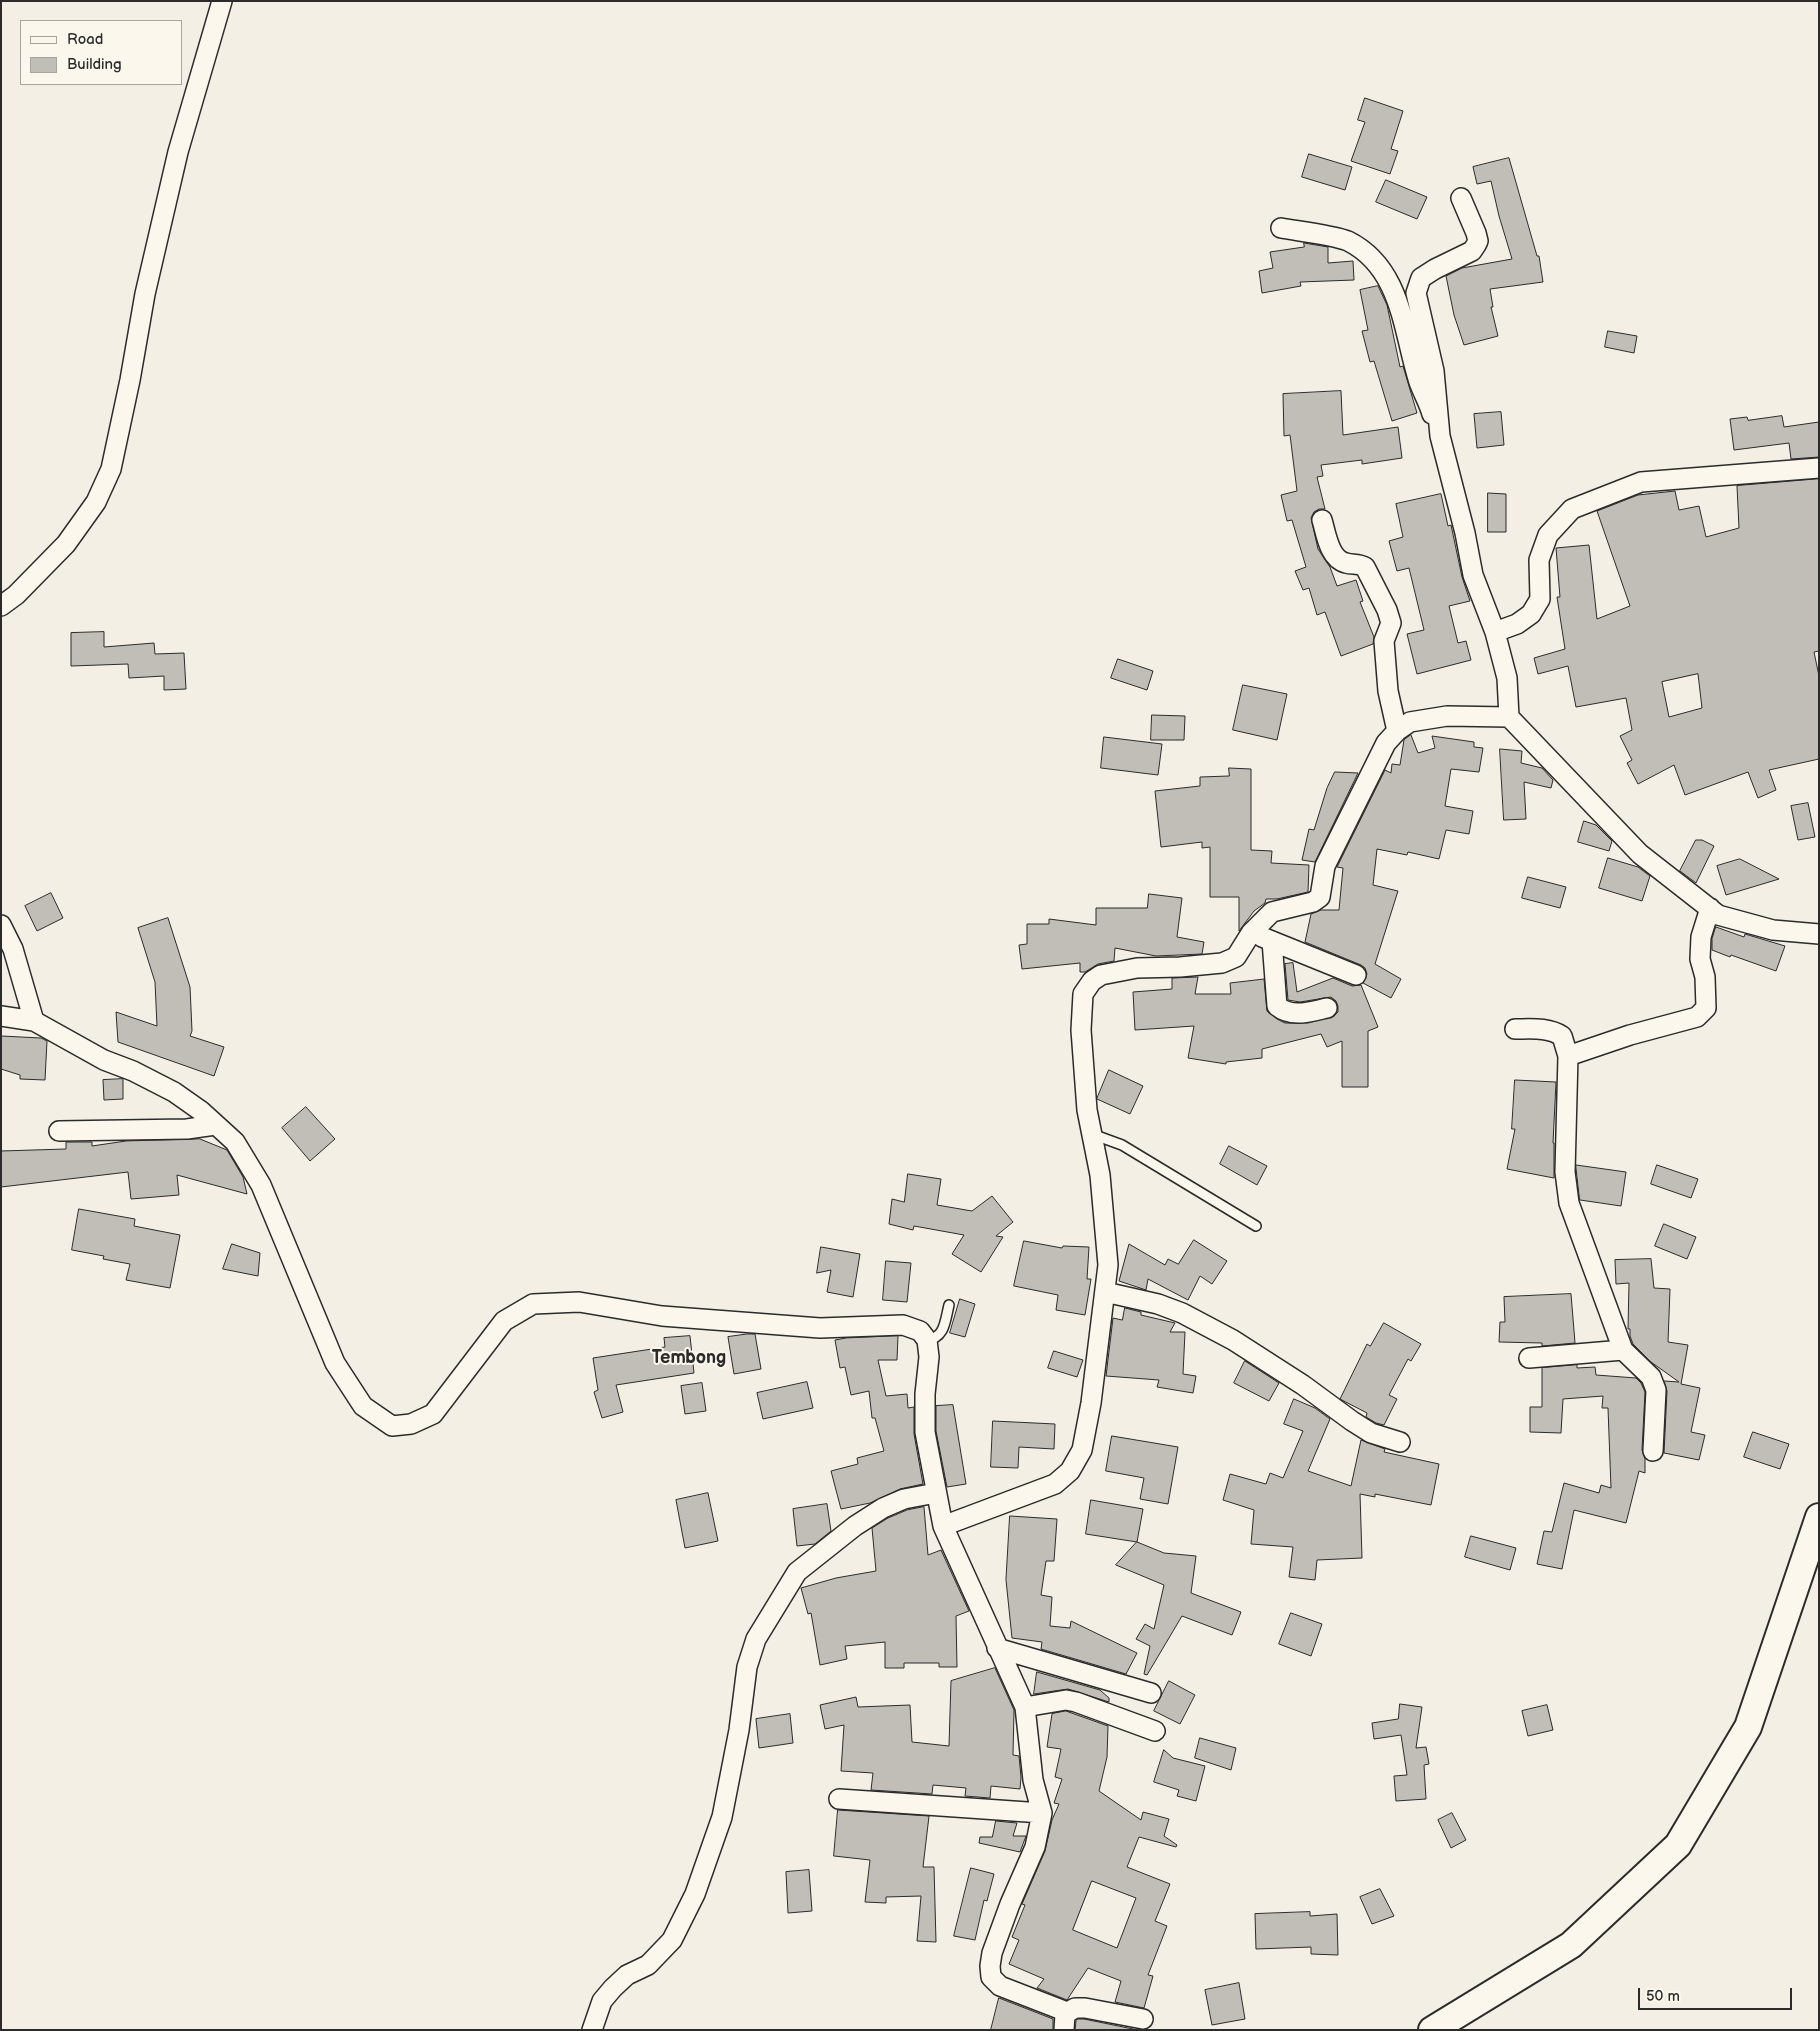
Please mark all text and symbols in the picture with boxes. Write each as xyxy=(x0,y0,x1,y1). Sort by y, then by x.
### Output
legend xyxy=(20,20,182,85)
text: Road xyxy=(67,30,103,49)
text: Building xyxy=(67,55,122,74)
district label: Tembong xyxy=(652,1347,726,1369)
scale bar xyxy=(1640,1978,1794,2010)
text: 50 m xyxy=(1646,1987,1680,2006)

